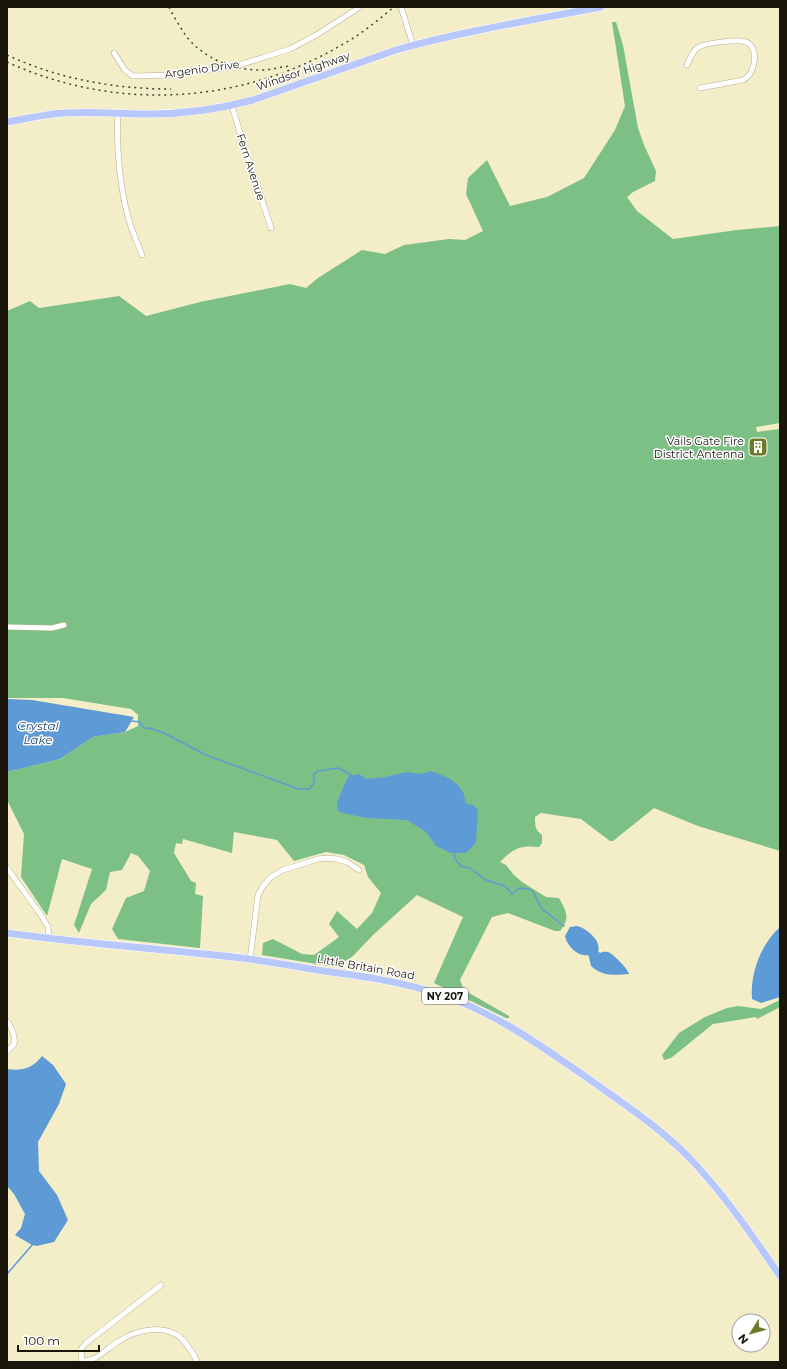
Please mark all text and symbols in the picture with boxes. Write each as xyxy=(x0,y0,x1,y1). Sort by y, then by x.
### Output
street label: Windsor Highway xyxy=(254,48,352,94)
street label: Argenio Drive xyxy=(164,57,241,81)
street label: Fern Avenue xyxy=(234,132,269,203)
place label: Vails Gate Fire District Antenna xyxy=(654,434,744,461)
building icon: Vails Gate Fire District Antenna xyxy=(747,436,769,458)
water label: Crystal Lake xyxy=(17,718,60,747)
street label: Little Britain Road xyxy=(316,952,416,982)
road number: NY 207 xyxy=(422,988,468,1004)
north arrow xyxy=(731,1313,771,1353)
scale bar xyxy=(18,1327,99,1353)
text: N xyxy=(735,1331,751,1347)
text: 100 m xyxy=(24,1333,60,1348)

